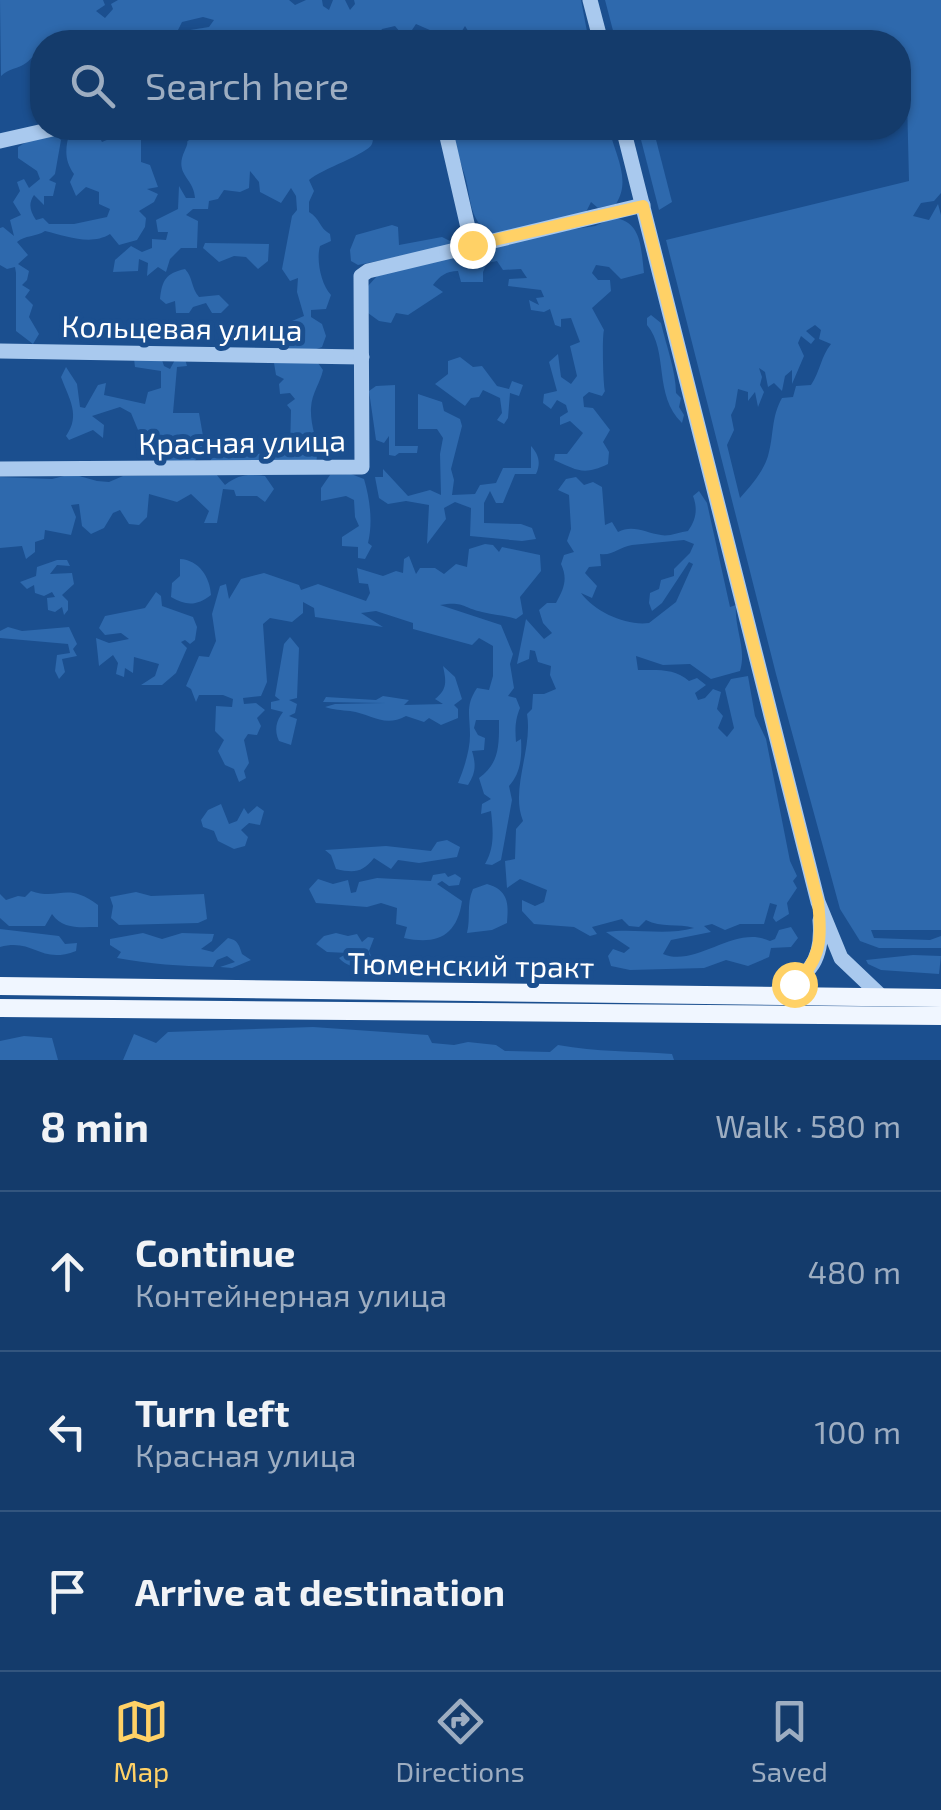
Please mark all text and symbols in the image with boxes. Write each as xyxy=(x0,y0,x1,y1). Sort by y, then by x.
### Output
search box xyxy=(30,30,911,140)
icon: search xyxy=(65,58,120,113)
text: Search here xyxy=(145,62,349,108)
route end xyxy=(450,223,496,269)
street label: Кольцевая улица xyxy=(61,307,303,348)
street label: Красная улица xyxy=(138,421,346,462)
street label: Тюменский тракт xyxy=(347,944,595,984)
route start xyxy=(772,962,818,1008)
text: 8 min xyxy=(40,1100,149,1150)
text: Walk · 580 m xyxy=(715,1106,901,1144)
text: Continue xyxy=(135,1229,295,1275)
icon: ahead xyxy=(40,1244,95,1299)
text: 480 m xyxy=(807,1252,901,1290)
text: Контейнерная улица xyxy=(135,1275,447,1313)
text: Turn left xyxy=(135,1389,290,1435)
icon: left xyxy=(40,1404,95,1459)
text: 100 m xyxy=(815,1412,901,1450)
text: Красная улица xyxy=(135,1435,356,1473)
icon: arrive xyxy=(40,1564,95,1619)
text: Arrive at destination xyxy=(135,1568,505,1614)
tab: Map xyxy=(113,1694,169,1788)
tab: Directions xyxy=(396,1694,525,1788)
tab: Saved xyxy=(751,1694,828,1788)

